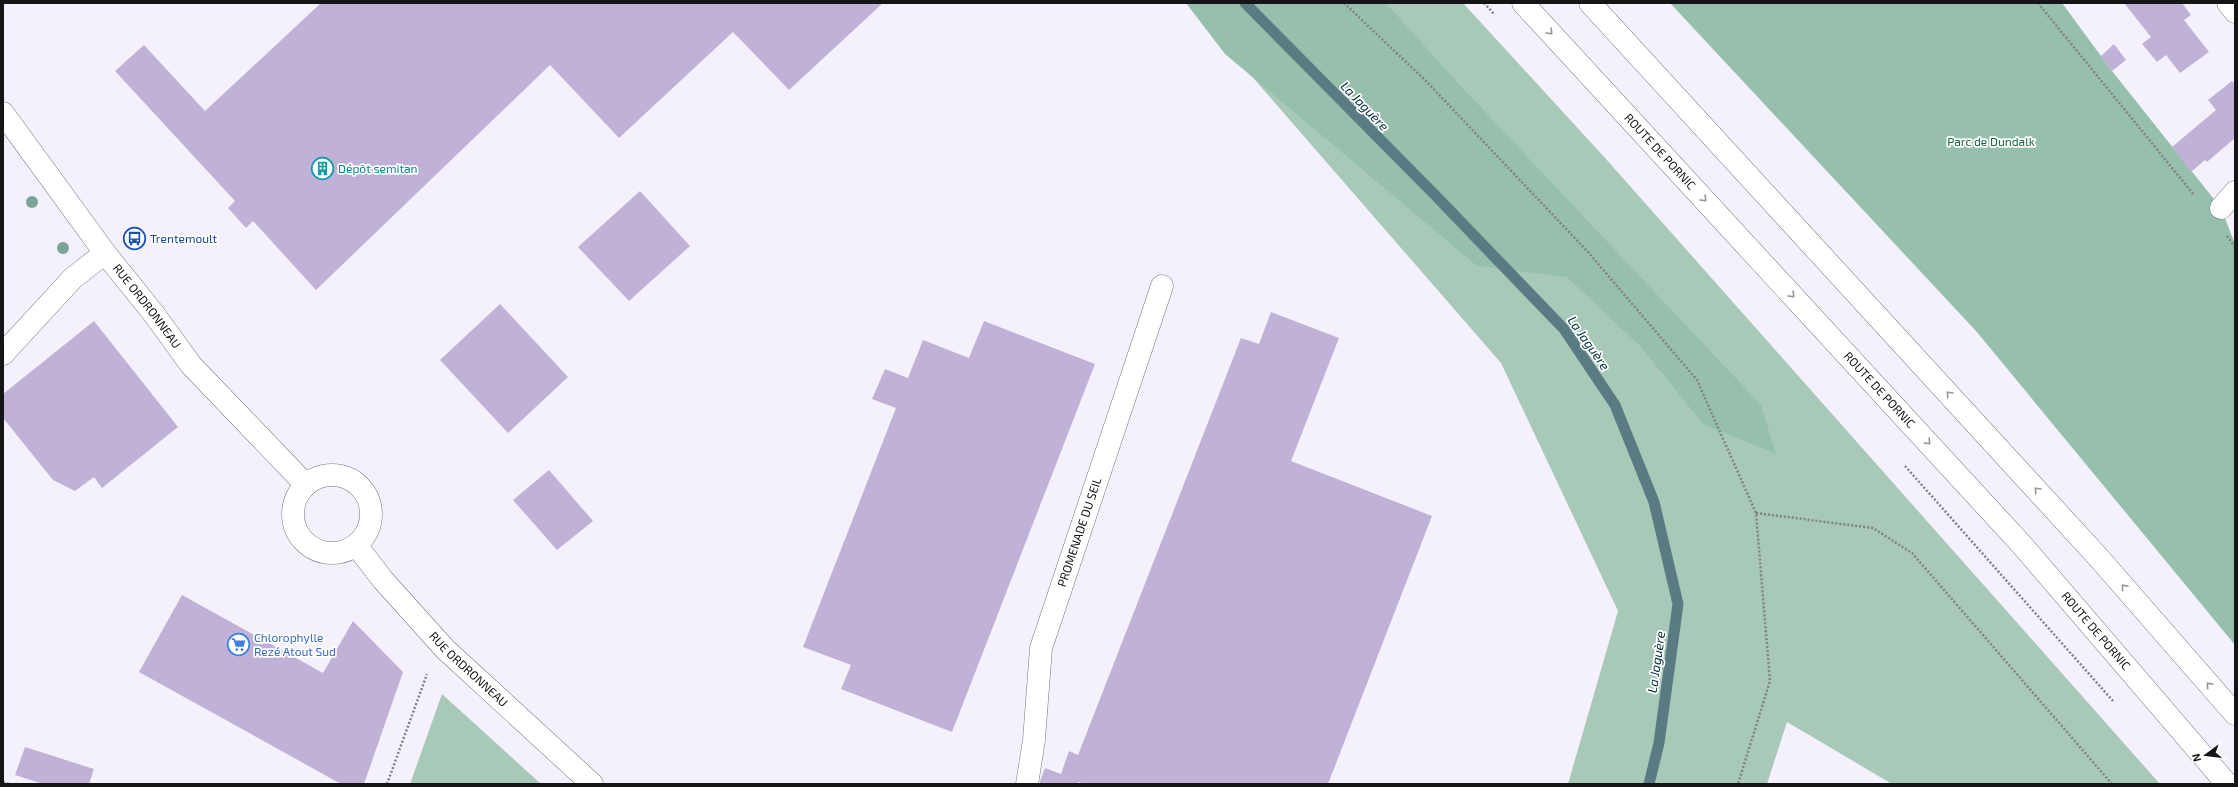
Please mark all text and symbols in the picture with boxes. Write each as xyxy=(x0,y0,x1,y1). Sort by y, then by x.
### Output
one-way arrow xyxy=(1545,27,1553,35)
water label: La Jaguère xyxy=(1338,78,1392,134)
street label: ROUTE DE PORNIC xyxy=(1622,110,1699,192)
park label: Parc de Dundalk xyxy=(1947,134,2035,148)
building icon: Dépôt semitan xyxy=(310,156,336,182)
place label: Dépôt semitan xyxy=(338,161,418,175)
one-way arrow xyxy=(1700,195,1707,202)
bus stop icon: Trentemoult xyxy=(122,226,148,252)
place label: Trentemoult xyxy=(150,231,218,245)
street label: RUE ORDRONNEAU xyxy=(111,261,185,351)
one-way arrow xyxy=(1788,290,1795,298)
water label: La Jaguère xyxy=(1565,313,1613,373)
street label: ROUTE DE PORNIC xyxy=(1842,348,1919,430)
one-way arrow xyxy=(1947,392,1954,399)
one-way arrow xyxy=(1923,437,1931,445)
street label: PROMENADE DU SEIL xyxy=(1054,475,1104,588)
one-way arrow xyxy=(2034,487,2042,495)
one-way arrow xyxy=(2122,584,2129,591)
street label: ROUTE DE PORNIC xyxy=(2059,588,2134,672)
street label: RUE ORDRONNEAU xyxy=(427,628,511,709)
place label: Chlorophylle Rezé Atout Sud xyxy=(254,630,336,658)
water label: La Jaguère xyxy=(1644,630,1668,694)
supermarket icon: Chlorophylle Rezé Atout Sud xyxy=(226,632,252,658)
one-way arrow xyxy=(2207,682,2214,690)
north arrow xyxy=(2186,735,2226,775)
text: N xyxy=(2189,752,2203,763)

